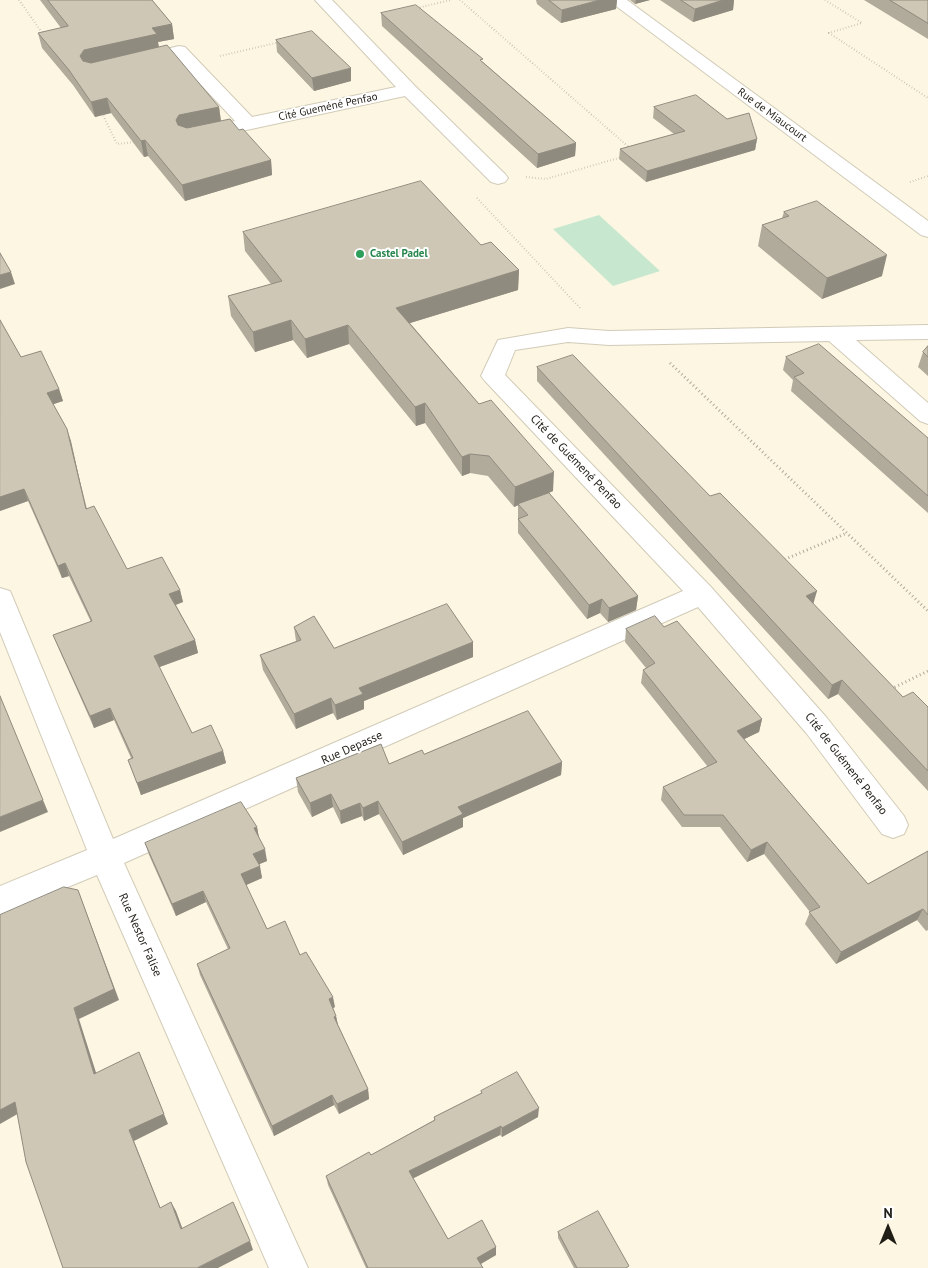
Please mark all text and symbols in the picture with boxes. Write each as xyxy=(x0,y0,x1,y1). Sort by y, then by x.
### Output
street label: Rue de Miaucourt xyxy=(735,85,809,145)
street label: Cité Gueméné Penfao xyxy=(277,90,379,124)
place label: Castel Padel xyxy=(370,247,428,261)
marker: Castel Padel xyxy=(354,248,366,260)
street label: Cité de Guémené Penfao xyxy=(527,412,625,512)
street label: Cité de Guémené Penfao xyxy=(802,710,890,818)
street label: Rue Depasse xyxy=(319,728,385,768)
street label: Rue Nestor Falise xyxy=(115,891,165,979)
north arrow xyxy=(863,1203,913,1253)
text: N xyxy=(883,1204,893,1222)

